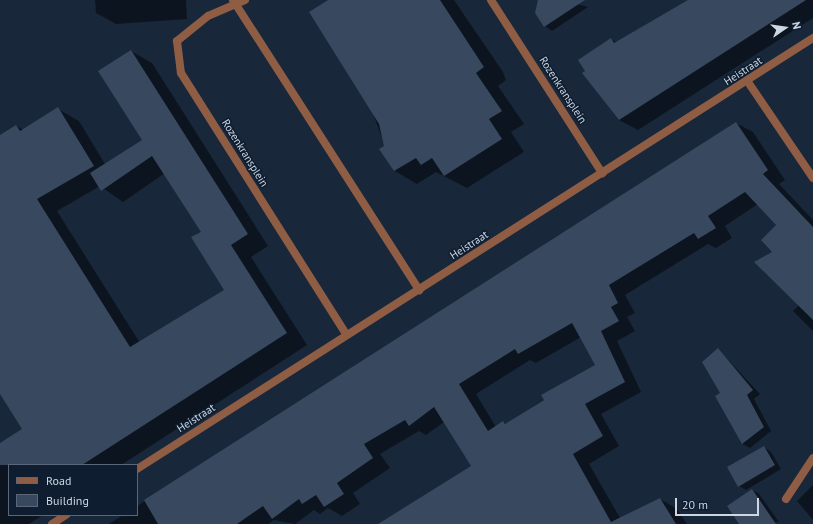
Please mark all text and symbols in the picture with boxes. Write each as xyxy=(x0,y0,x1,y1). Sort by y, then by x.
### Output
north arrow xyxy=(765,8,805,48)
text: N xyxy=(789,20,804,30)
street label: Rozenkransplein xyxy=(537,54,589,126)
street label: Heistraat xyxy=(722,54,764,88)
street label: Rozenkransplein xyxy=(219,117,271,189)
street label: Heistraat xyxy=(448,228,490,262)
street label: Heistraat xyxy=(175,401,217,435)
legend xyxy=(8,464,138,516)
text: Road xyxy=(46,473,71,488)
scale bar xyxy=(677,490,761,516)
text: Building xyxy=(46,493,89,508)
text: 20 m xyxy=(682,497,708,512)

